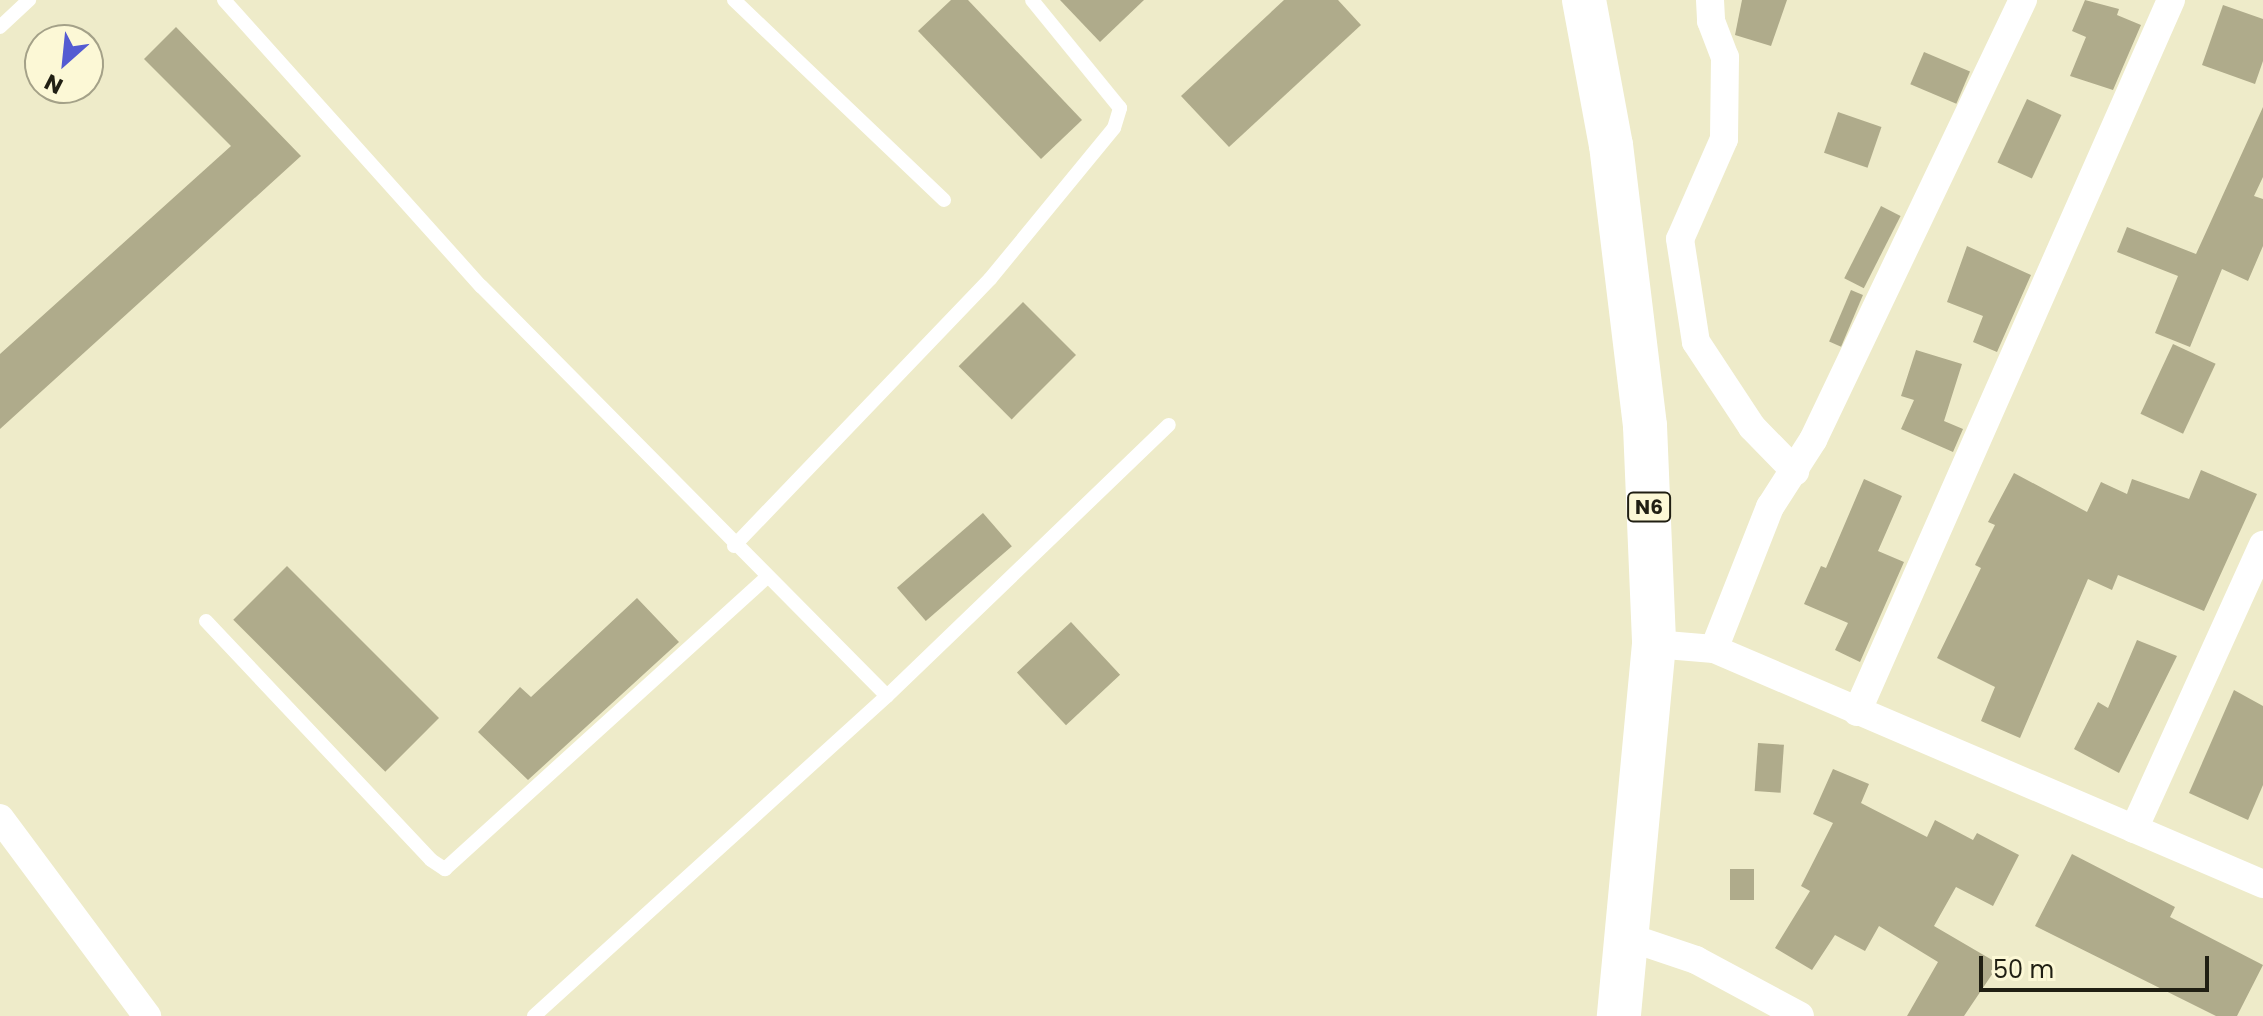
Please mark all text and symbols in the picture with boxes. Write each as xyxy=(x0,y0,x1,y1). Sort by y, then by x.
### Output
north arrow xyxy=(24,24,104,104)
text: N xyxy=(39,66,68,102)
road number: N6 xyxy=(1627,491,1671,523)
scale bar xyxy=(1983,940,2213,990)
text: 50 m xyxy=(1993,953,2054,986)

